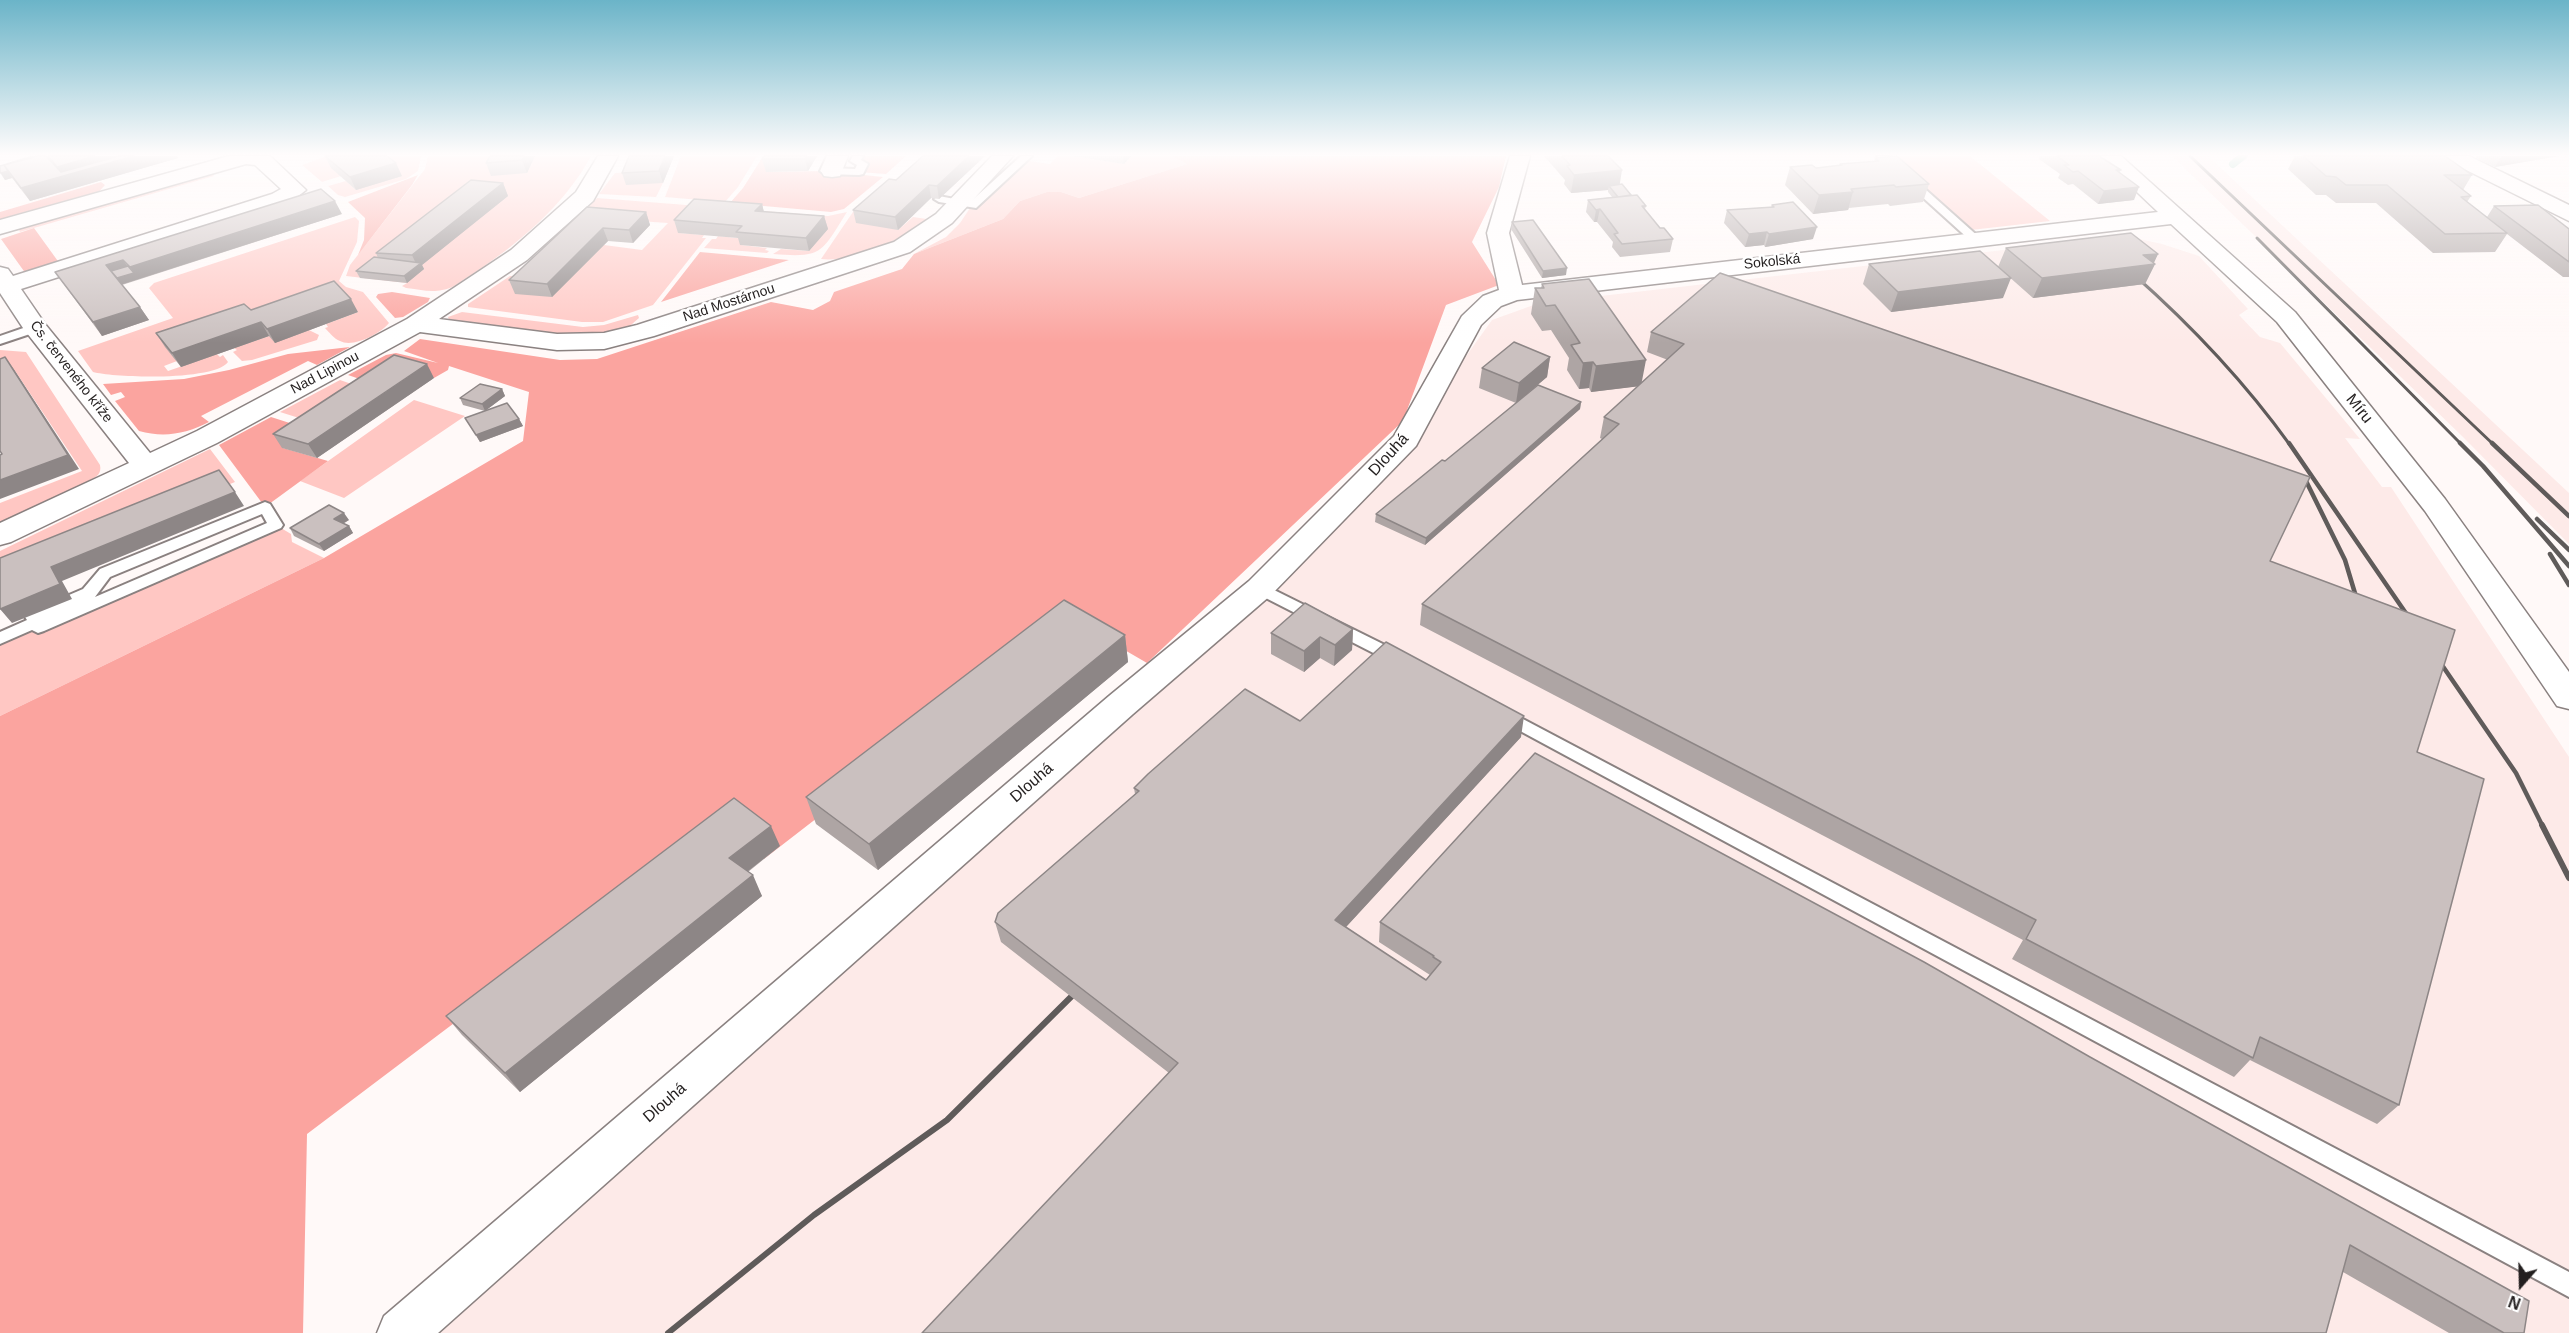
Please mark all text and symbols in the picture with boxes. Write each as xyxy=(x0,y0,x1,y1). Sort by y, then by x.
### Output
street label: Sokolská xyxy=(1743,251,1801,273)
street label: Nad Mostárnou xyxy=(681,280,777,326)
street label: Čs. červeného kříže xyxy=(26,318,116,426)
street label: Nad Lipinou xyxy=(288,348,362,398)
street label: Míru xyxy=(2341,391,2377,427)
street label: Dlouhá xyxy=(1365,430,1413,480)
street label: Dlouhá xyxy=(1007,759,1057,807)
street label: Dlouhá xyxy=(640,1079,690,1127)
north arrow xyxy=(2491,1255,2551,1315)
text: N xyxy=(2506,1292,2523,1312)

